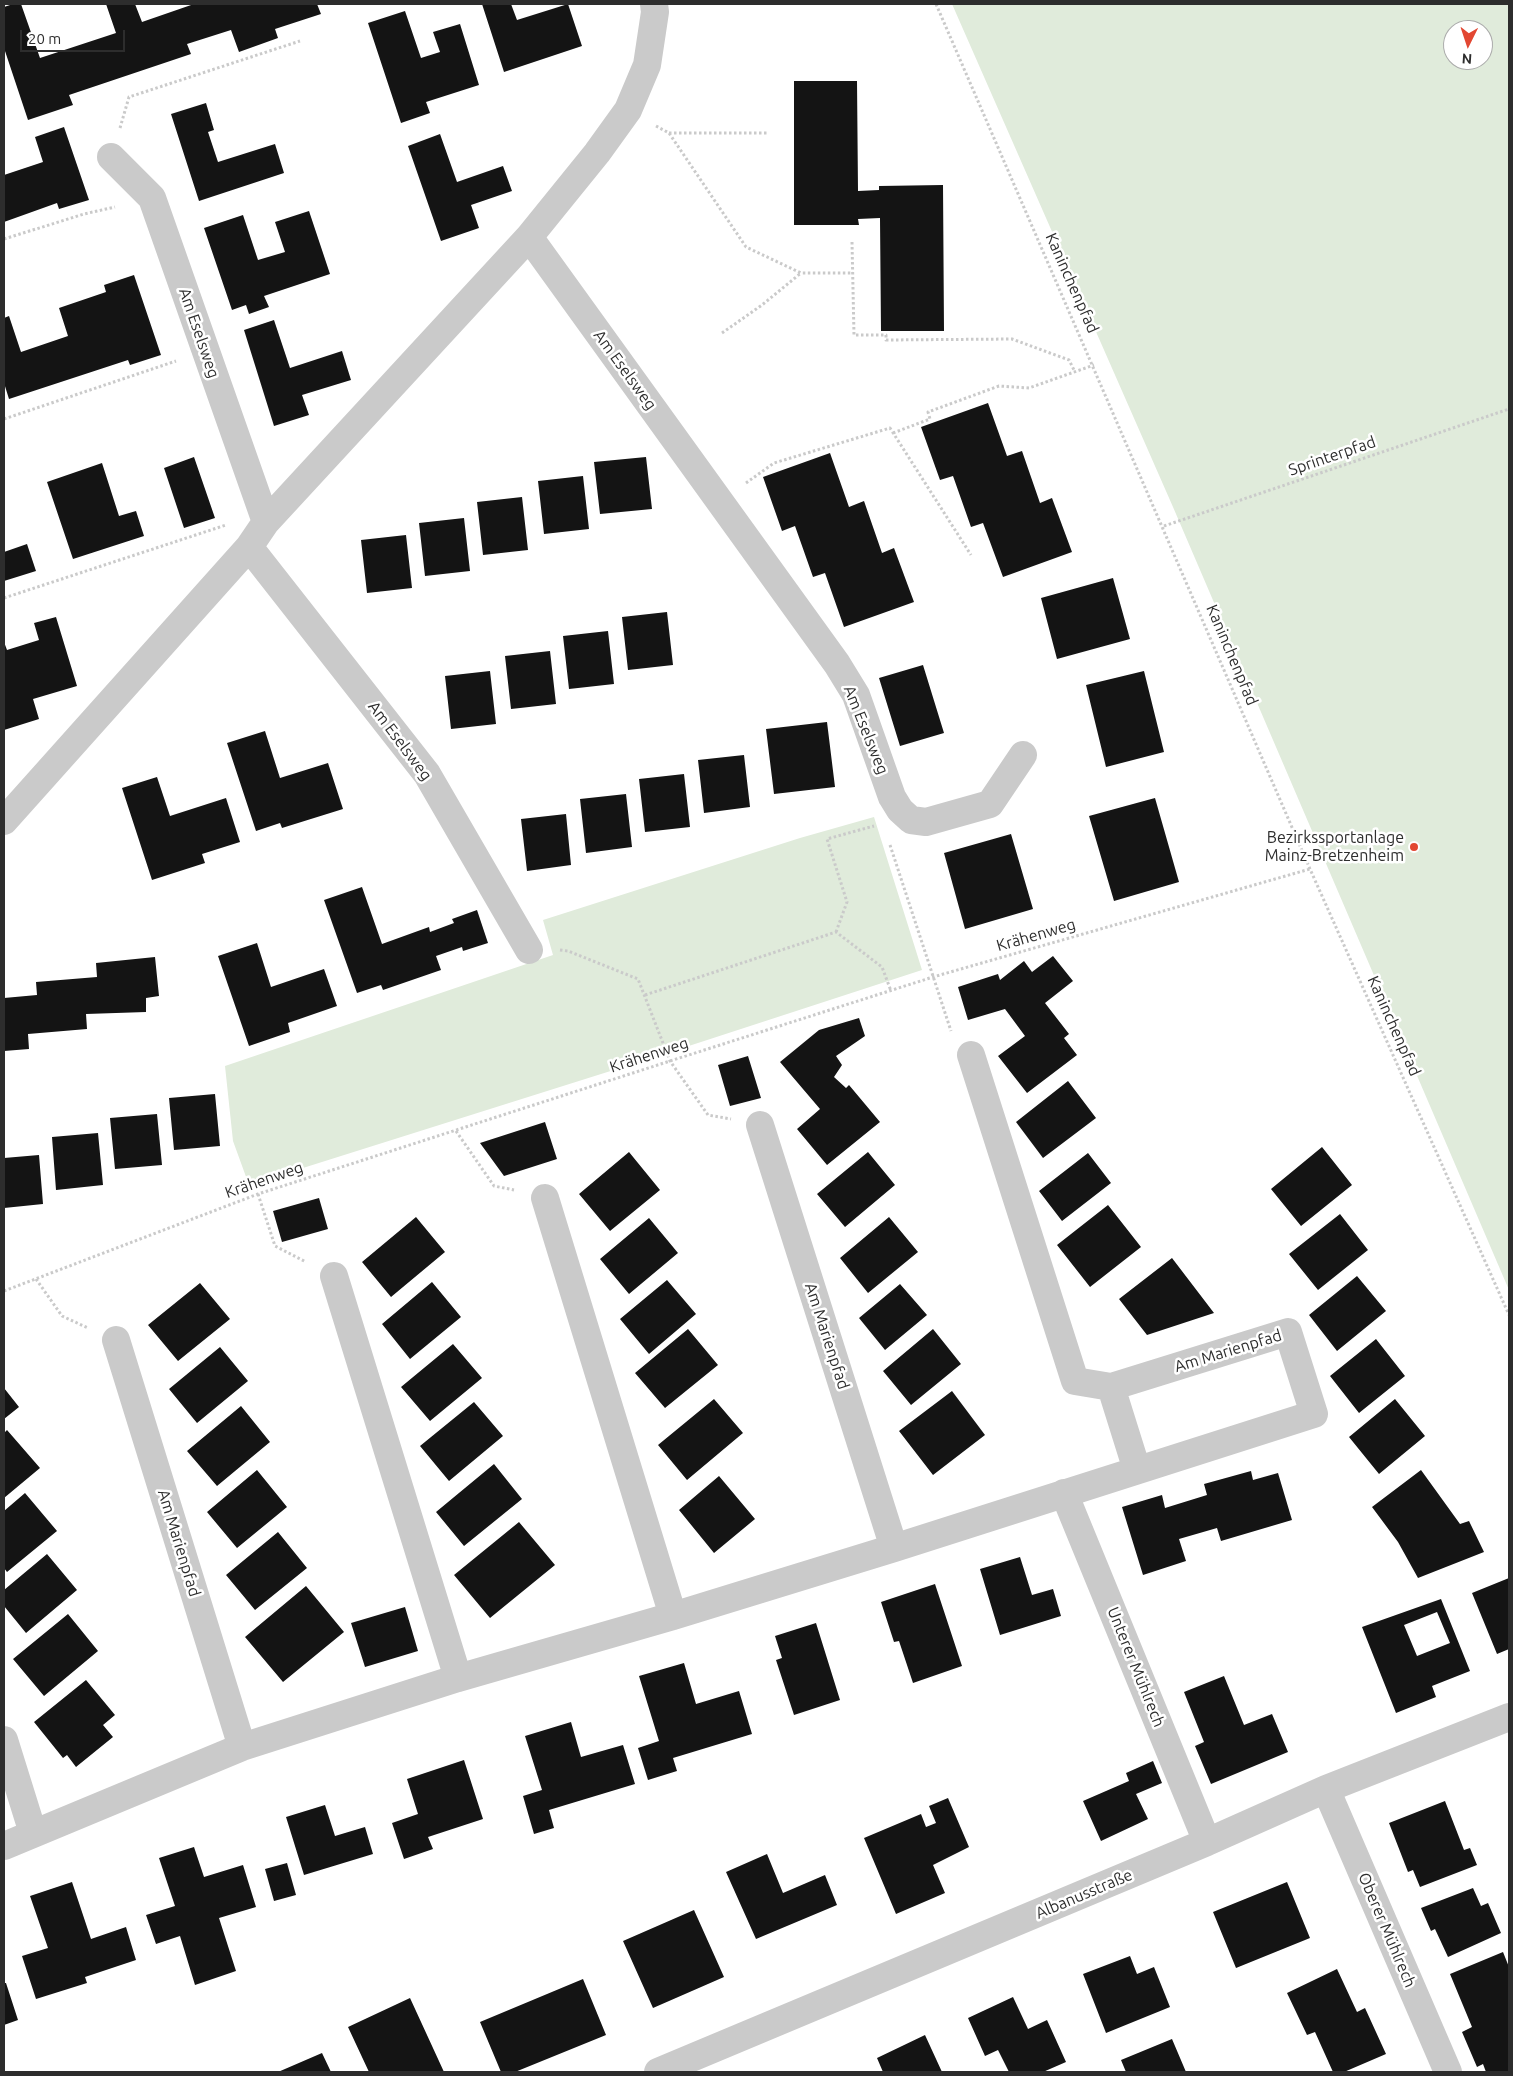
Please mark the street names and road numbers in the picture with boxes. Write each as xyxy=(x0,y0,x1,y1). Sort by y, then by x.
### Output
street label: Kaninchenpfad xyxy=(1041,230,1103,336)
street label: Am Eselsweg xyxy=(175,285,223,381)
street label: Am Eselsweg xyxy=(590,326,660,414)
street label: Sprinterpfad xyxy=(1286,432,1378,480)
street label: Kaninchenpfad xyxy=(1202,602,1262,708)
street label: Am Eselsweg xyxy=(839,683,893,777)
street label: Am Eselsweg xyxy=(364,698,436,784)
street label: Krähenweg xyxy=(994,915,1078,955)
street label: Kaninchenpfad xyxy=(1363,973,1425,1079)
street label: Krähenweg xyxy=(607,1033,691,1077)
street label: Krähenweg xyxy=(222,1158,306,1202)
street label: Am Marienpfad xyxy=(801,1280,853,1392)
street label: Am Marienpfad xyxy=(1172,1326,1284,1376)
street label: Am Marienpfad xyxy=(154,1487,204,1599)
street label: Unterer Mühlrech xyxy=(1103,1604,1169,1730)
street label: Albanusstraße xyxy=(1033,1865,1135,1923)
street label: Oberer Mühlrech xyxy=(1354,1870,1420,1990)

